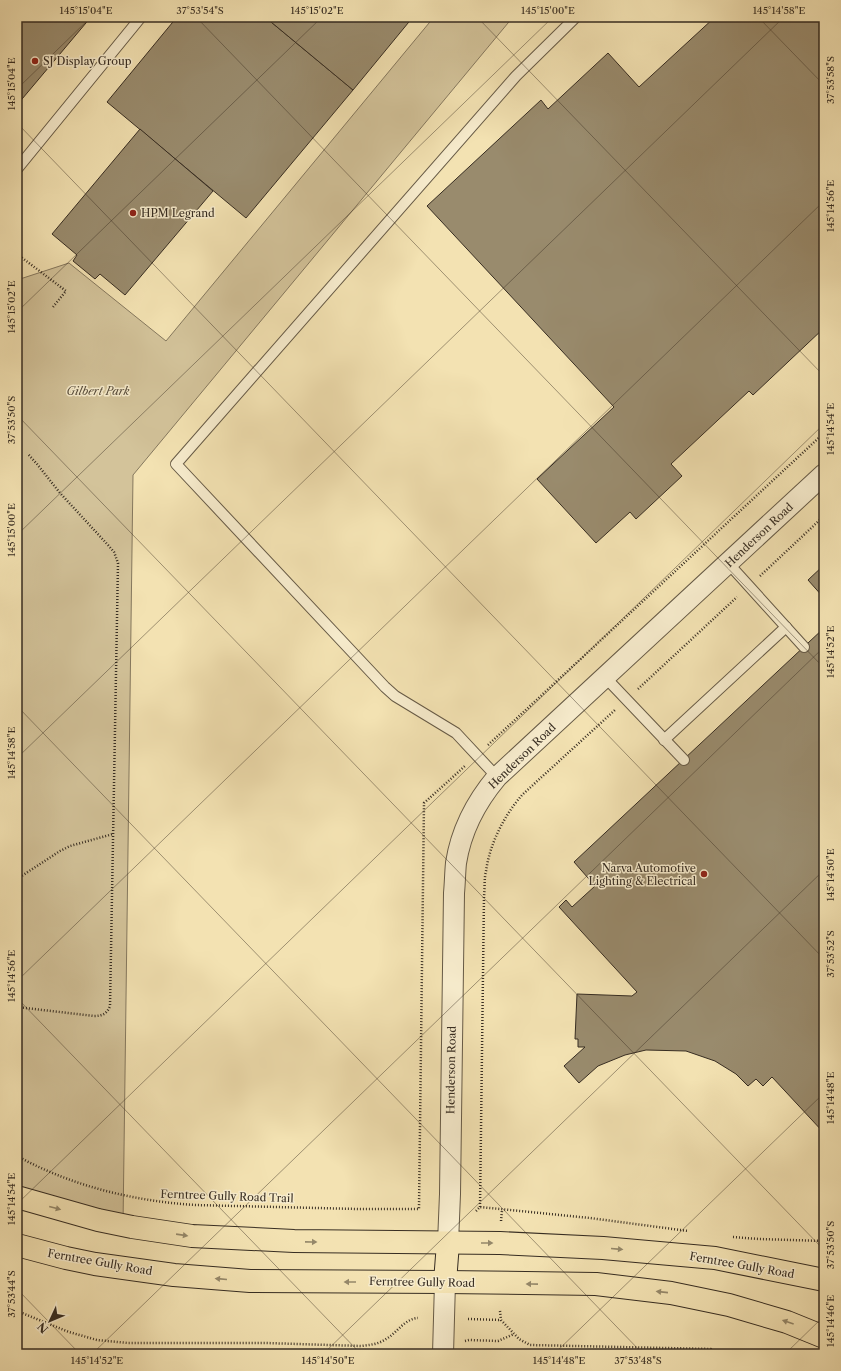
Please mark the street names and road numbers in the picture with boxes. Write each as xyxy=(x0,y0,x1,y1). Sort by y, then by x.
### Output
street label: Henderson Road xyxy=(722,500,796,570)
street label: Henderson Road xyxy=(485,720,559,792)
street label: Henderson Road xyxy=(443,1025,459,1114)
street label: Ferntree Gully Road Trail xyxy=(160,1187,295,1205)
street label: Ferntree Gully Road xyxy=(47,1246,154,1278)
street label: Ferntree Gully Road xyxy=(689,1249,796,1281)
street label: Ferntree Gully Road xyxy=(369,1274,475,1290)

